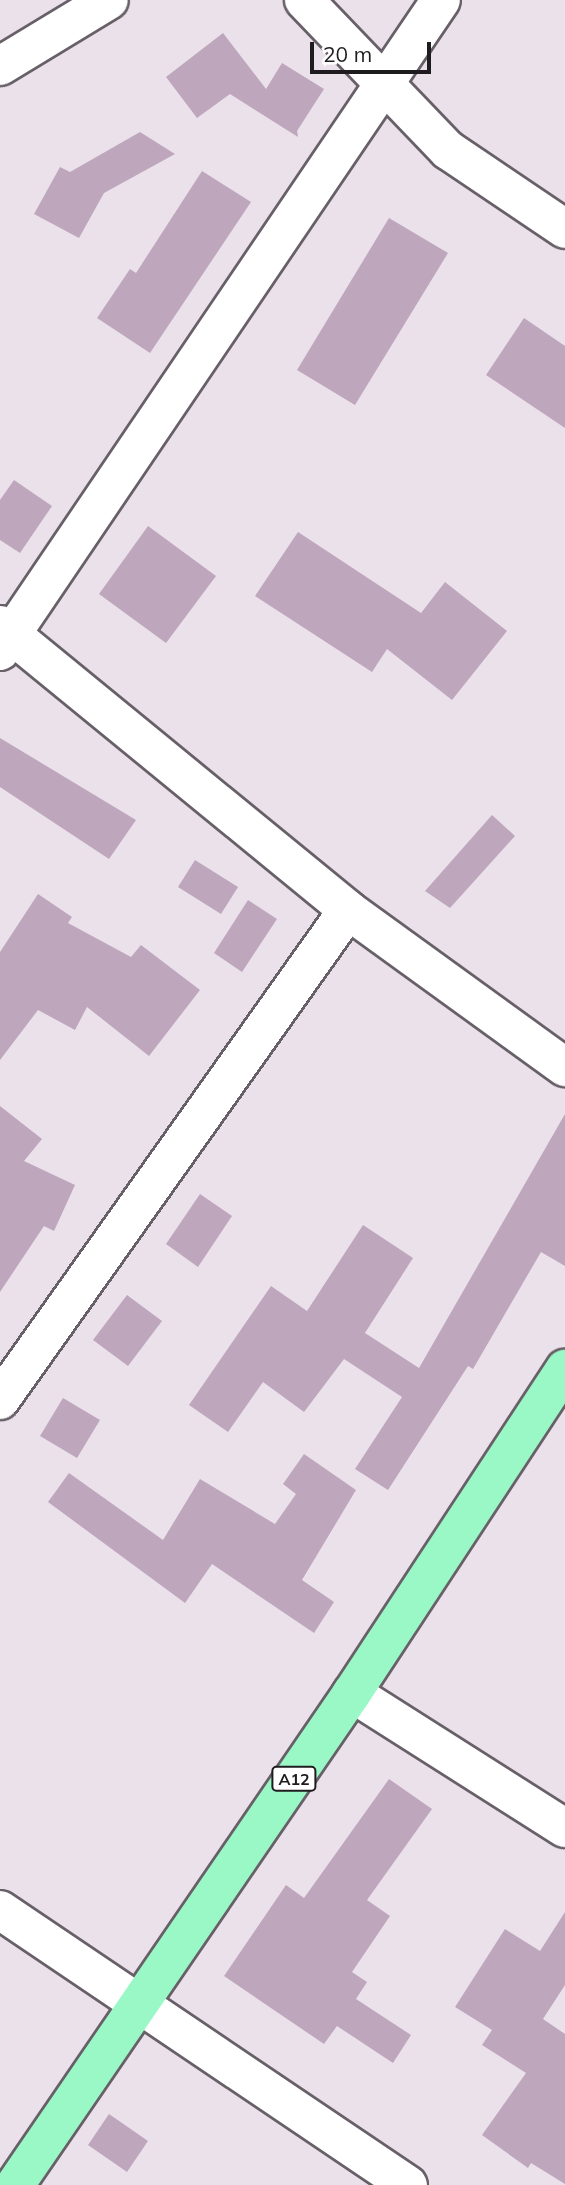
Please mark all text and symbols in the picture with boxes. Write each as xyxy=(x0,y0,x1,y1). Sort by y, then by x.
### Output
scale bar xyxy=(313,28,434,72)
text: 20 m xyxy=(323,41,372,67)
road number: A12 xyxy=(271,1766,317,1792)

